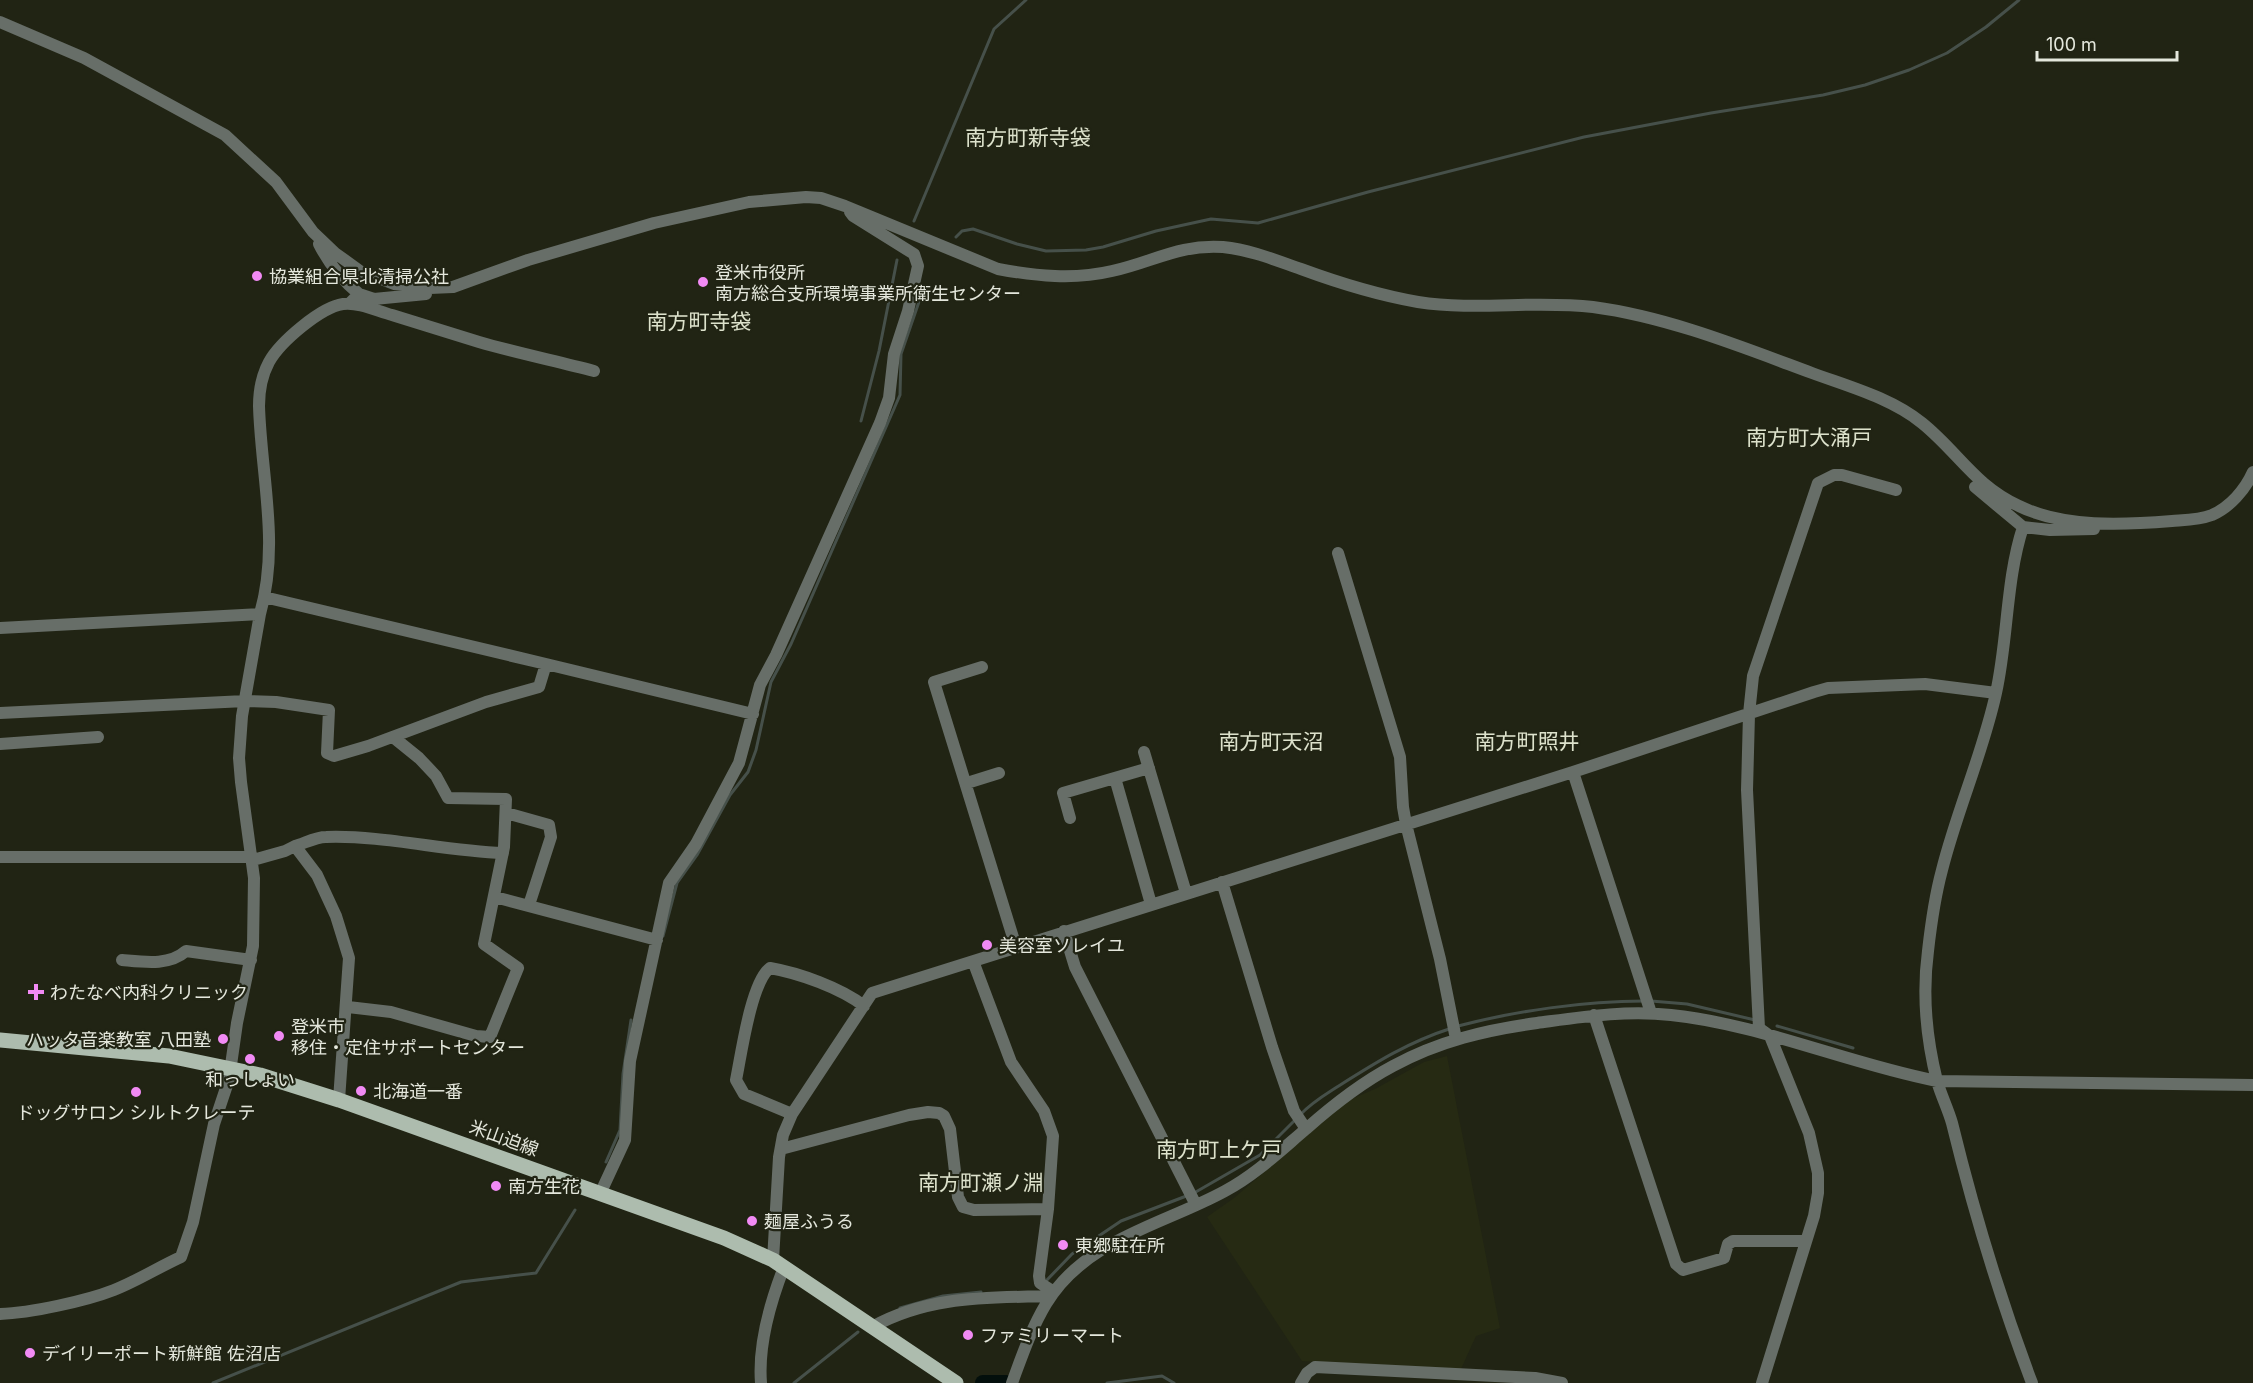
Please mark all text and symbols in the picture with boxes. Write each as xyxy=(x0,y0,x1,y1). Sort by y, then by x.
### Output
scale bar xyxy=(2037,24,2176,62)
text: 100 m xyxy=(2046,34,2097,55)
district label: 南方町新寺袋 xyxy=(965,125,1091,150)
place label: 登米市役所 南方総合支所環境事業所衛生センター xyxy=(715,262,1021,304)
place label: 協業組合県北清掃公社 xyxy=(269,266,449,287)
marker: 協業組合県北清掃公社 xyxy=(250,269,264,283)
marker: 登米市役所 南方総合支所環境事業所衛生センター xyxy=(696,275,710,289)
district label: 南方町寺袋 xyxy=(647,309,752,334)
district label: 南方町大涌戸 xyxy=(1746,425,1872,450)
district label: 南方町天沼 xyxy=(1219,729,1324,754)
district label: 南方町照井 xyxy=(1475,729,1580,754)
place label: 美容室ソレイユ xyxy=(999,935,1125,956)
marker: 美容室ソレイユ xyxy=(980,938,994,952)
place label: わたなべ内科クリニック xyxy=(50,982,248,1003)
marker: わたなべ内科クリニック xyxy=(27,983,45,1001)
place label: 登米市 移住・定住サポートセンター xyxy=(291,1016,525,1058)
place label: ハッタ音楽教室 八田塾 xyxy=(26,1029,211,1050)
marker: 登米市 移住・定住サポートセンター xyxy=(272,1029,286,1043)
marker: ハッタ音楽教室 八田塾 xyxy=(216,1032,230,1046)
marker: 和っしょい xyxy=(243,1052,257,1066)
place label: 和っしょい xyxy=(205,1069,295,1090)
place label: 北海道一番 xyxy=(373,1081,463,1102)
marker: 北海道一番 xyxy=(354,1084,368,1098)
marker: ドッグサロン シルトクレーテ xyxy=(129,1085,143,1099)
place label: ドッグサロン シルトクレーテ xyxy=(16,1102,256,1123)
street label: 米山迫線 xyxy=(467,1116,541,1160)
district label: 南方町上ケ戸 xyxy=(1156,1137,1282,1162)
district label: 南方町瀬ノ淵 xyxy=(918,1170,1044,1195)
place label: 南方生花 xyxy=(508,1176,580,1197)
marker: 南方生花 xyxy=(489,1179,503,1193)
place label: 麺屋ふうる xyxy=(764,1211,854,1232)
marker: 麺屋ふうる xyxy=(745,1214,759,1228)
place label: 東郷駐在所 xyxy=(1075,1235,1165,1256)
marker: 東郷駐在所 xyxy=(1056,1238,1070,1252)
place label: ファミリーマート xyxy=(980,1325,1124,1346)
marker: ファミリーマート xyxy=(961,1328,975,1342)
place label: デイリーポート新鮮館 佐沼店 xyxy=(42,1343,281,1364)
marker: デイリーポート新鮮館 佐沼店 xyxy=(23,1346,37,1360)

